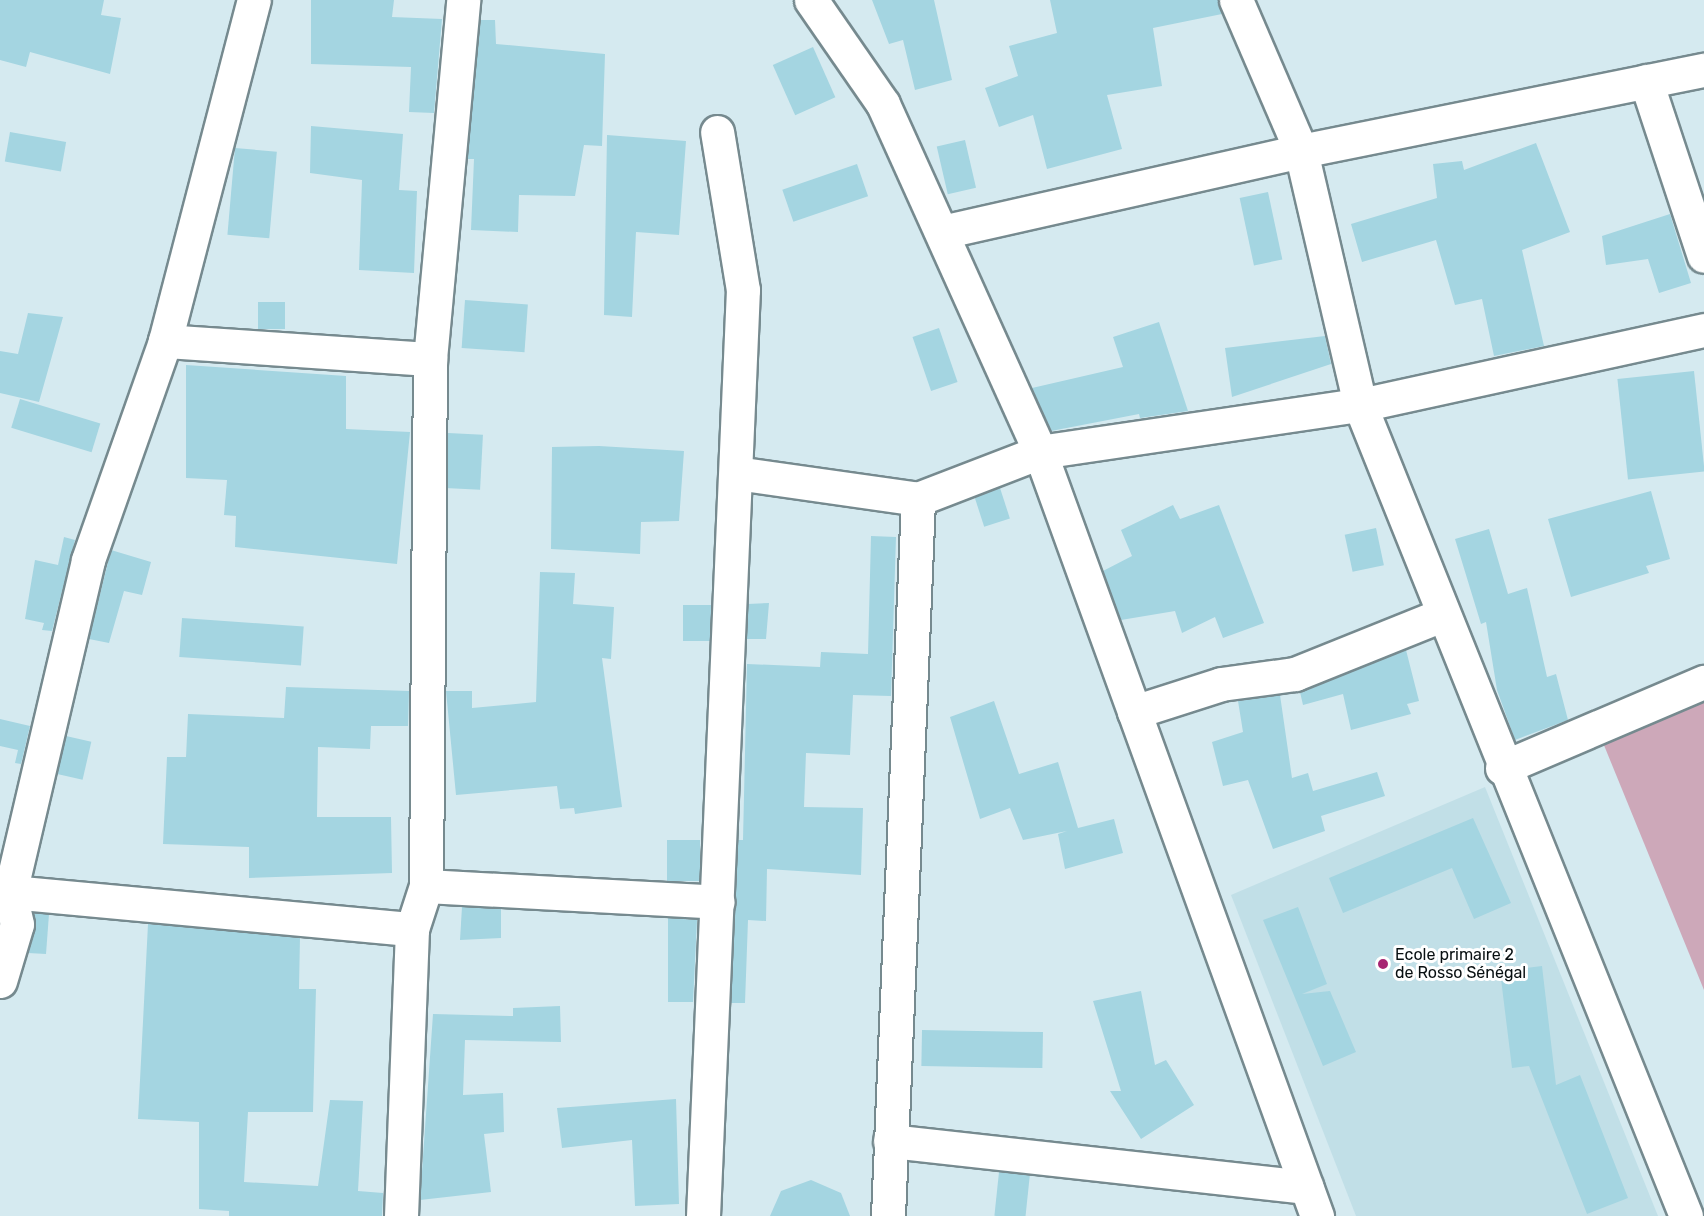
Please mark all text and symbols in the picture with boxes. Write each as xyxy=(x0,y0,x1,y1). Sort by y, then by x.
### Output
place label: Ecole primaire 2 de Rosso Sénégal xyxy=(1395,945,1526,983)
marker: Ecole primaire 2 de Rosso Sénégal xyxy=(1376,957,1390,971)

